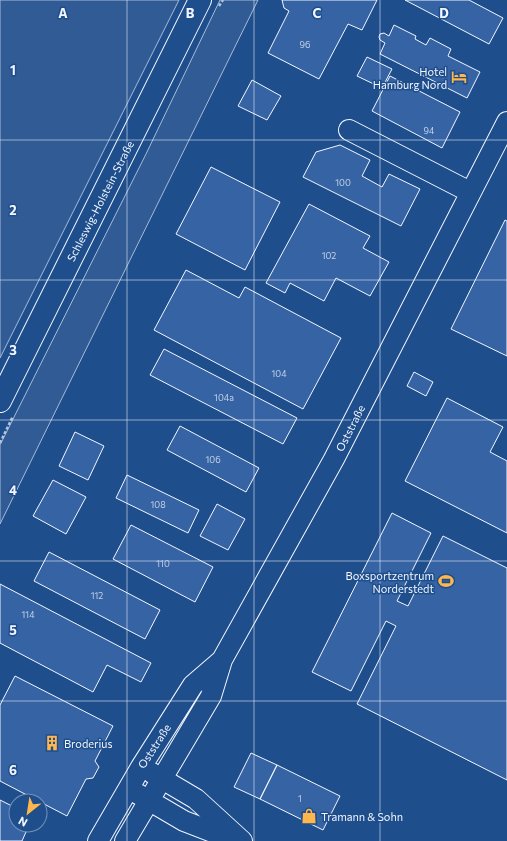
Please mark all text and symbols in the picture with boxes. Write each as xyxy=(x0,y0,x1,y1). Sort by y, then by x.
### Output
text: A xyxy=(58,5,68,21)
text: B xyxy=(186,5,195,21)
text: C xyxy=(313,5,322,21)
text: D xyxy=(439,5,449,21)
house number: 96 xyxy=(300,39,310,50)
text: 1 xyxy=(10,62,16,78)
place label: Hotel Hamburg Nord xyxy=(373,65,447,91)
hotel icon: Hotel Hamburg Nord xyxy=(450,68,468,86)
house number: 94 xyxy=(424,125,435,136)
street label: Schleswig-Holstein-Straße xyxy=(64,138,136,263)
house number: 100 xyxy=(335,177,351,188)
text: 2 xyxy=(9,202,17,218)
house number: 102 xyxy=(322,250,336,261)
text: 3 xyxy=(9,342,17,358)
house number: 104 xyxy=(271,368,287,379)
house number: 104a xyxy=(214,392,234,403)
street label: Oststraße xyxy=(333,402,367,453)
house number: 106 xyxy=(205,454,221,465)
text: 4 xyxy=(9,482,17,498)
house number: 108 xyxy=(150,499,166,510)
house number: 110 xyxy=(156,558,170,569)
place label: Boxsportzentrum Norderstedt xyxy=(346,569,434,595)
sports icon: Boxsportzentrum Norderstedt xyxy=(437,572,455,590)
house number: 112 xyxy=(91,590,103,601)
house number: 114 xyxy=(21,609,35,620)
text: 5 xyxy=(9,622,17,638)
street label: Oststraße xyxy=(135,721,173,771)
building icon: Broderius xyxy=(43,734,61,752)
place label: Broderius xyxy=(64,737,112,750)
text: 6 xyxy=(9,762,17,778)
north arrow xyxy=(8,793,48,833)
house number: 1 xyxy=(298,793,302,804)
shop icon: Tramann & Sohn xyxy=(300,807,318,825)
place label: Tramann & Sohn xyxy=(321,810,403,823)
text: N xyxy=(16,814,30,830)

